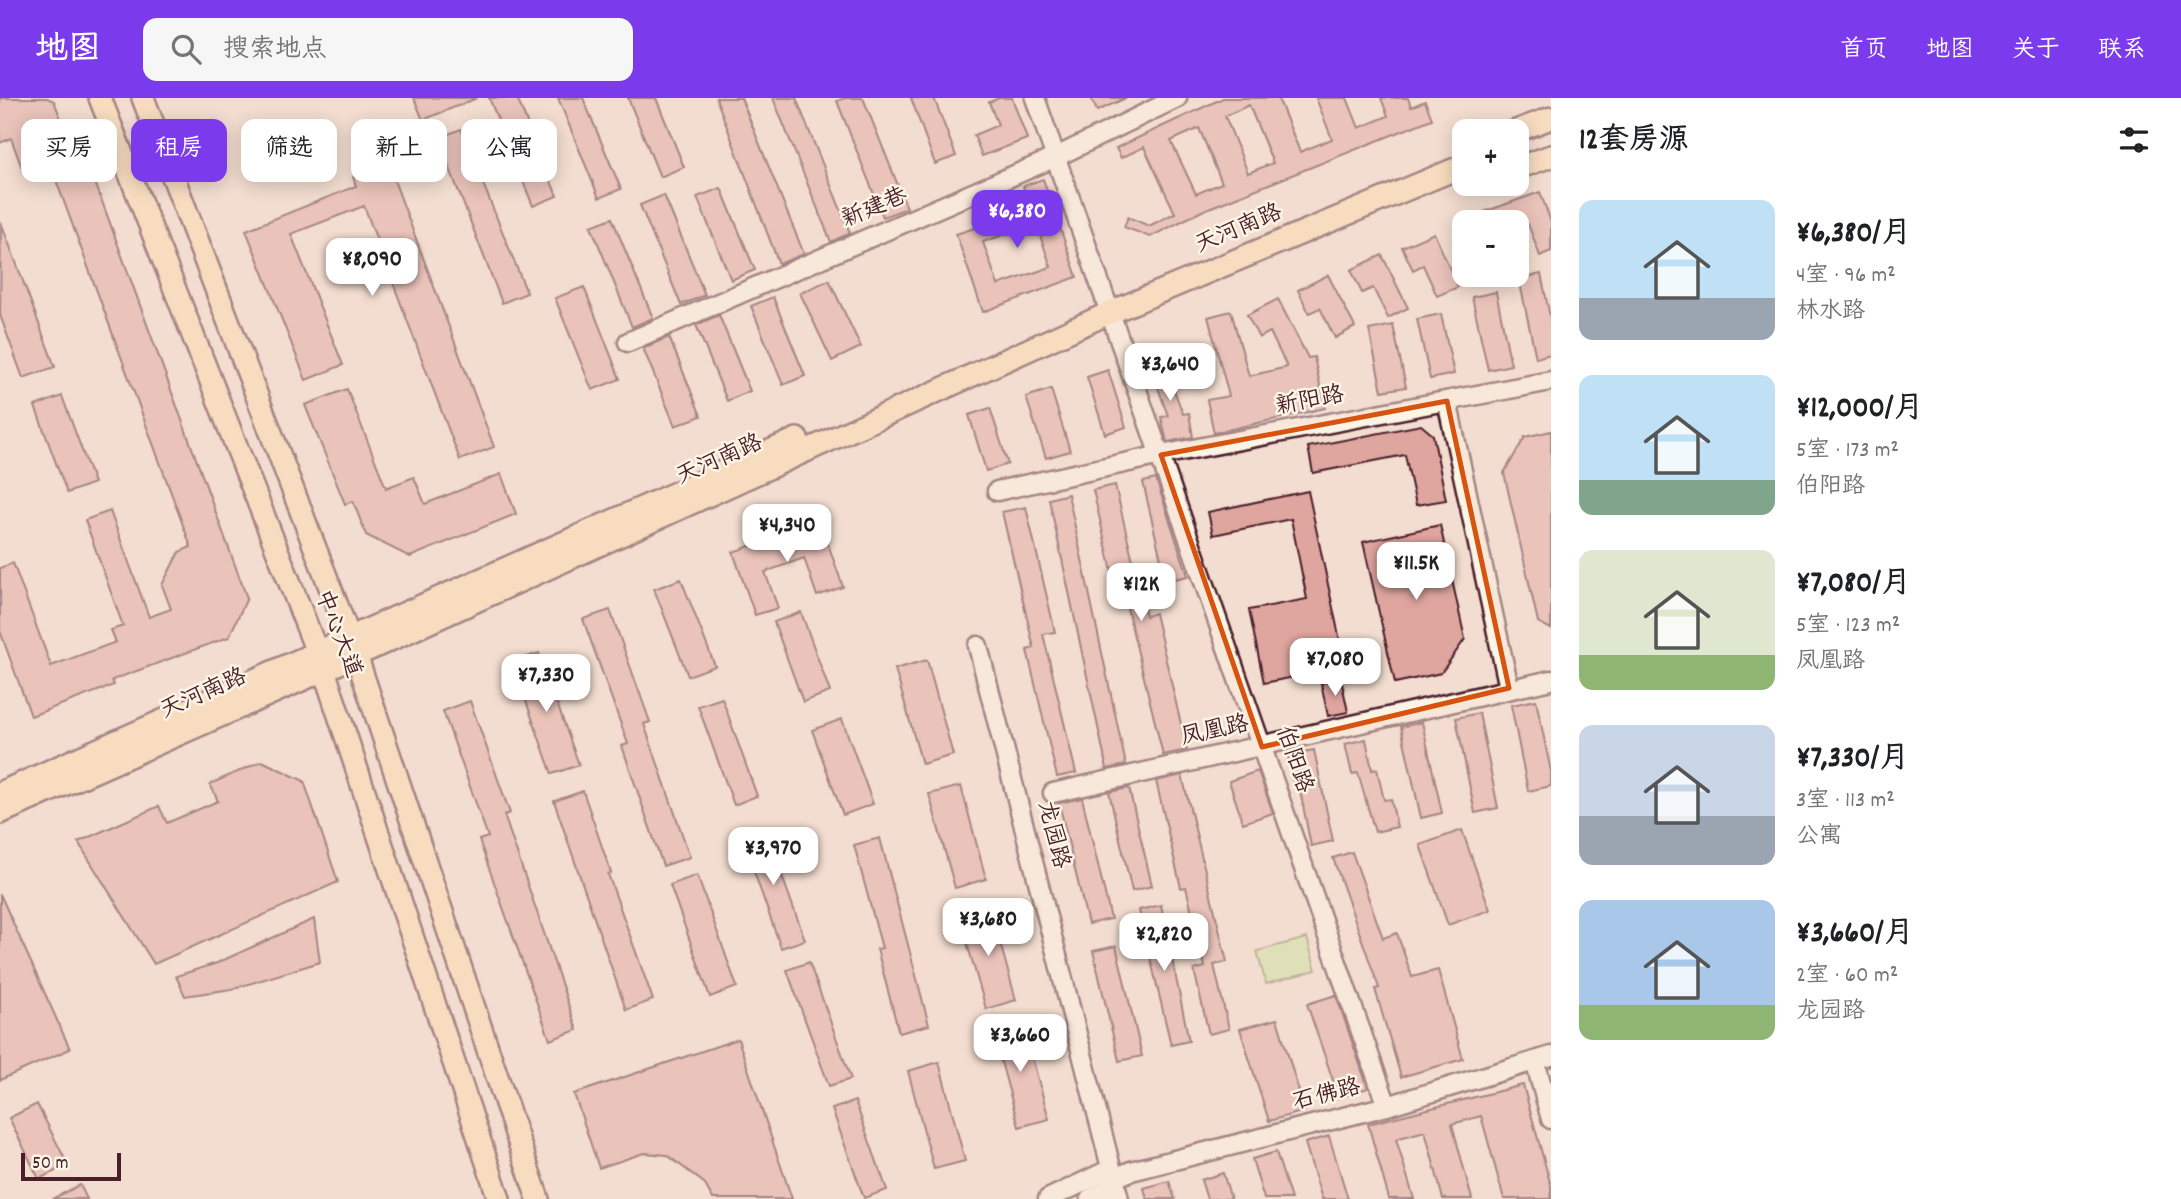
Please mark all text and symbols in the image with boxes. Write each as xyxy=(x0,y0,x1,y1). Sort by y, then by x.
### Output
search box xyxy=(143,18,633,81)
text: 地图 xyxy=(35,28,101,75)
icon: search xyxy=(167,30,205,68)
text: 搜索地点 xyxy=(223,32,327,69)
text: 首页 xyxy=(1840,34,1888,68)
text: 地图 xyxy=(1926,34,1974,68)
text: 关于 xyxy=(2012,34,2060,68)
text: 联系 xyxy=(2098,34,2146,68)
chip: 买房 xyxy=(21,119,117,182)
chip: 租房 xyxy=(131,119,227,182)
chip: 筛选 xyxy=(241,119,337,182)
chip: 新上 xyxy=(351,119,447,182)
chip: 公寓 xyxy=(461,119,557,182)
map controls xyxy=(1452,119,1529,287)
button: + xyxy=(1452,119,1529,196)
text: 12套房源 xyxy=(1579,121,1689,164)
icon: filters xyxy=(2115,121,2153,159)
street label: 新建巷 xyxy=(837,180,914,238)
pin: ¥6,380 xyxy=(960,190,1074,250)
text: ¥6,380 xyxy=(988,196,1046,229)
street label: 天河南路 xyxy=(1190,197,1288,263)
button: − xyxy=(1452,210,1529,287)
text: ¥6,380/月 xyxy=(1796,214,1911,257)
icon: home xyxy=(1635,228,1719,312)
pin: ¥8,090 xyxy=(315,238,429,298)
text: ¥8,090 xyxy=(342,244,402,277)
text: 4室 · 96 m² xyxy=(1796,260,1896,293)
text: 林水路 xyxy=(1796,296,1865,329)
pin: ¥3,640 xyxy=(1113,344,1227,403)
text: ¥3,640 xyxy=(1140,349,1200,382)
street label: 新阳路 xyxy=(1273,379,1347,425)
text: ¥12,000/月 xyxy=(1796,389,1924,432)
icon: home xyxy=(1635,403,1719,487)
street label: 天河南路 xyxy=(671,427,769,495)
text: 5室 · 173 m² xyxy=(1796,435,1899,468)
text: 伯阳路 xyxy=(1796,471,1865,504)
pin: ¥4,340 xyxy=(730,504,844,564)
text: ¥4,340 xyxy=(758,510,816,543)
pin: ¥11.5K xyxy=(1359,542,1473,602)
text: ¥11.5K xyxy=(1393,548,1439,581)
pin: ¥12K xyxy=(1100,564,1182,623)
text: ¥7,080/月 xyxy=(1796,564,1911,607)
text: ¥12K xyxy=(1123,569,1159,602)
icon: home xyxy=(1635,578,1719,662)
street label: 中心大道 xyxy=(305,585,369,683)
text: 5室 · 123 m² xyxy=(1796,610,1900,643)
pin: ¥7,080 xyxy=(1278,638,1392,698)
text: ¥7,080 xyxy=(1306,644,1364,677)
text: 凤凰路 xyxy=(1796,646,1865,679)
pin: ¥7,330 xyxy=(489,654,603,714)
text: ¥7,330 xyxy=(517,660,575,693)
street label: 天河南路 xyxy=(155,661,253,729)
street label: 凤凰路 xyxy=(1178,709,1252,755)
street label: 伯阳路 xyxy=(1266,722,1320,798)
text: ¥7,330/月 xyxy=(1796,739,1909,782)
icon: home xyxy=(1635,753,1719,837)
text: 3室 · 113 m² xyxy=(1796,785,1895,818)
street label: 龙园路 xyxy=(1028,798,1076,872)
text: 公寓 xyxy=(1796,821,1842,854)
pin: ¥3,970 xyxy=(716,828,830,887)
text: ¥3,970 xyxy=(744,833,802,866)
pin: ¥3,680 xyxy=(931,898,1045,958)
text: ¥3,680 xyxy=(959,904,1017,937)
pin: ¥2,820 xyxy=(1107,914,1221,973)
text: ¥3,660/月 xyxy=(1796,914,1914,957)
text: ¥2,820 xyxy=(1135,919,1193,952)
icon: home xyxy=(1635,928,1719,1012)
text: 2室 · 60 m² xyxy=(1796,960,1898,993)
text: 龙园路 xyxy=(1796,996,1865,1029)
pin: ¥3,660 xyxy=(963,1014,1077,1074)
text: ¥3,660 xyxy=(990,1020,1050,1053)
street label: 石佛路 xyxy=(1290,1072,1364,1120)
scale bar xyxy=(21,1150,121,1182)
text: 50 m xyxy=(32,1151,69,1178)

